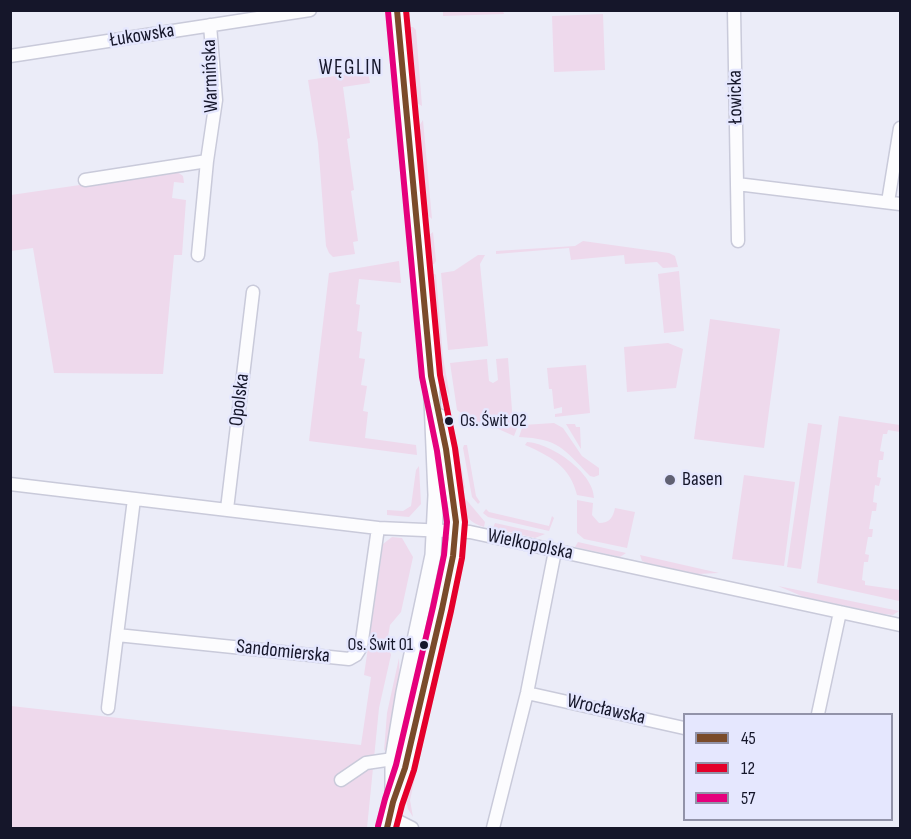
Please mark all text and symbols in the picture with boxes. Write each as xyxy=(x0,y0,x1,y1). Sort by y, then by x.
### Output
street label: Łukowska xyxy=(108,19,176,53)
street label: Warmińska xyxy=(198,39,224,113)
district label: WĘGLIN xyxy=(319,56,383,82)
street label: Łowicka xyxy=(724,70,748,124)
street label: Opolska xyxy=(225,372,255,428)
place label: Os. Świt 02 xyxy=(460,410,527,432)
marker: Os. Świt 02 xyxy=(443,415,455,427)
place label: Basen xyxy=(682,468,722,492)
marker: Basen xyxy=(663,473,677,487)
street label: Wielkopolska xyxy=(485,524,575,566)
place label: Os. Świt 01 xyxy=(348,634,413,656)
street label: Sandomierska xyxy=(235,635,331,669)
marker: Os. Świt 01 xyxy=(418,639,430,651)
street label: Wrocławska xyxy=(565,689,647,731)
legend xyxy=(683,713,893,821)
text: 45 xyxy=(741,728,756,749)
text: 12 xyxy=(741,758,755,779)
text: 57 xyxy=(741,788,755,809)

